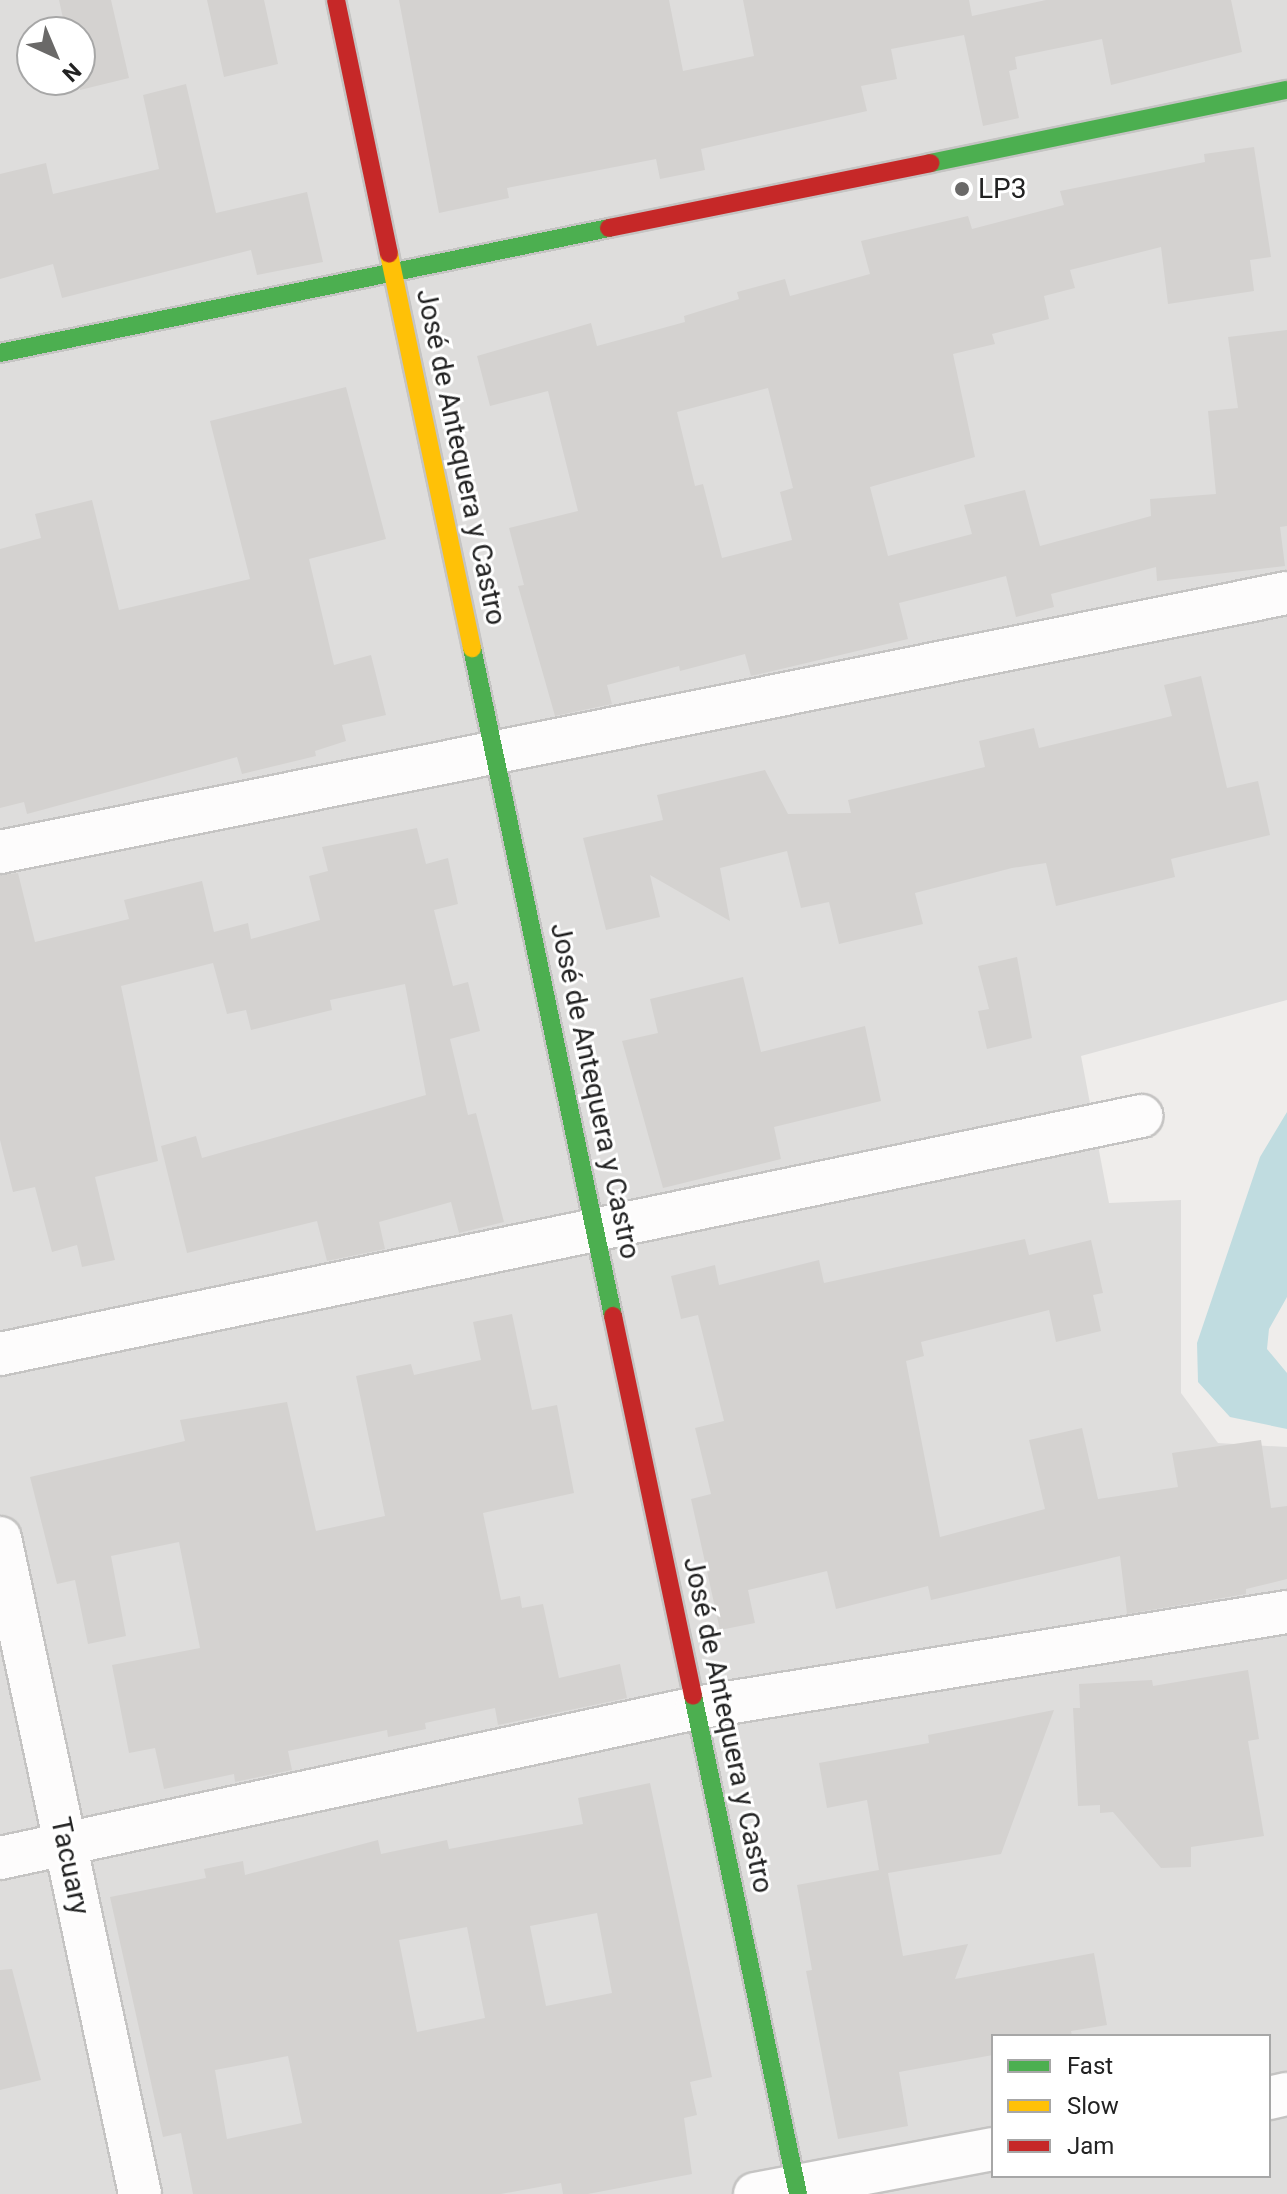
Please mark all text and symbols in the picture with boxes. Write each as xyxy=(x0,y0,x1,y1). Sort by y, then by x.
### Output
north arrow xyxy=(16,16,96,96)
text: N xyxy=(57,58,86,87)
place label: LP3 xyxy=(978,172,1026,206)
marker: LP3 xyxy=(953,180,971,198)
street label: José de Antequera y Castro xyxy=(409,286,513,628)
street label: José de Antequera y Castro xyxy=(543,920,647,1262)
street label: José de Antequera y Castro xyxy=(676,1554,780,1896)
street label: Tacuary xyxy=(43,1814,97,1918)
legend xyxy=(991,2034,1271,2178)
text: Fast xyxy=(1067,2052,1113,2080)
text: Slow xyxy=(1067,2092,1119,2120)
text: Jam xyxy=(1067,2132,1114,2160)

